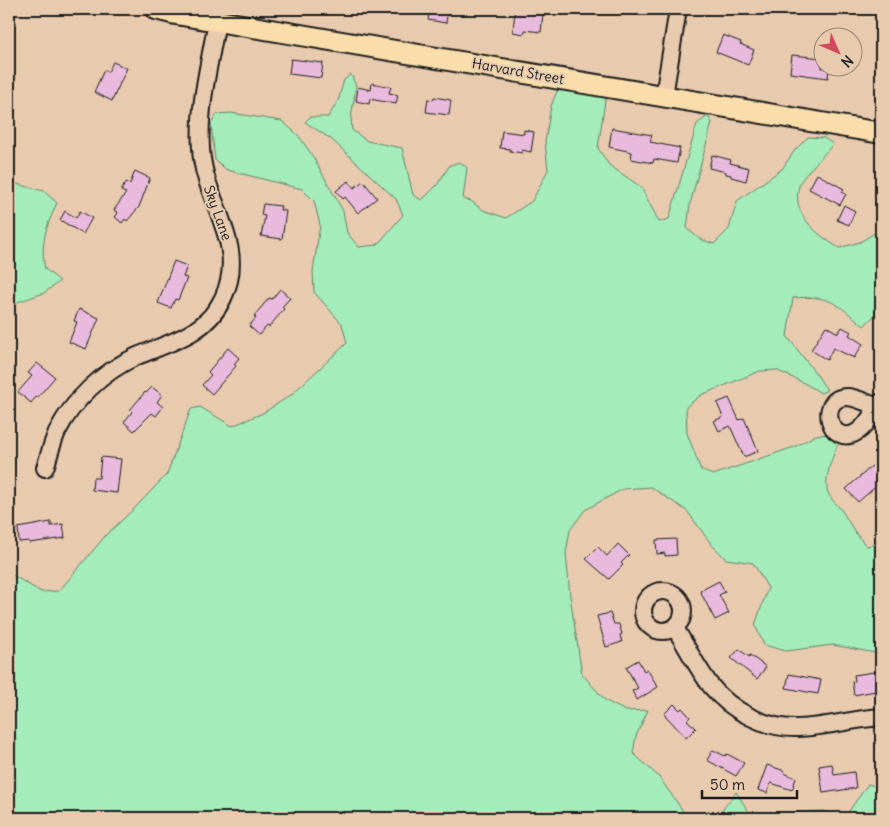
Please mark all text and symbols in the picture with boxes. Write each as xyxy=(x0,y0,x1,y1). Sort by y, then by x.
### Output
north arrow xyxy=(812,28,862,78)
text: N xyxy=(837,51,857,71)
street label: Harvard Street xyxy=(471,54,566,88)
street label: Sky Lane xyxy=(200,183,236,243)
scale bar xyxy=(702,767,798,799)
text: 50 m xyxy=(710,775,745,794)

